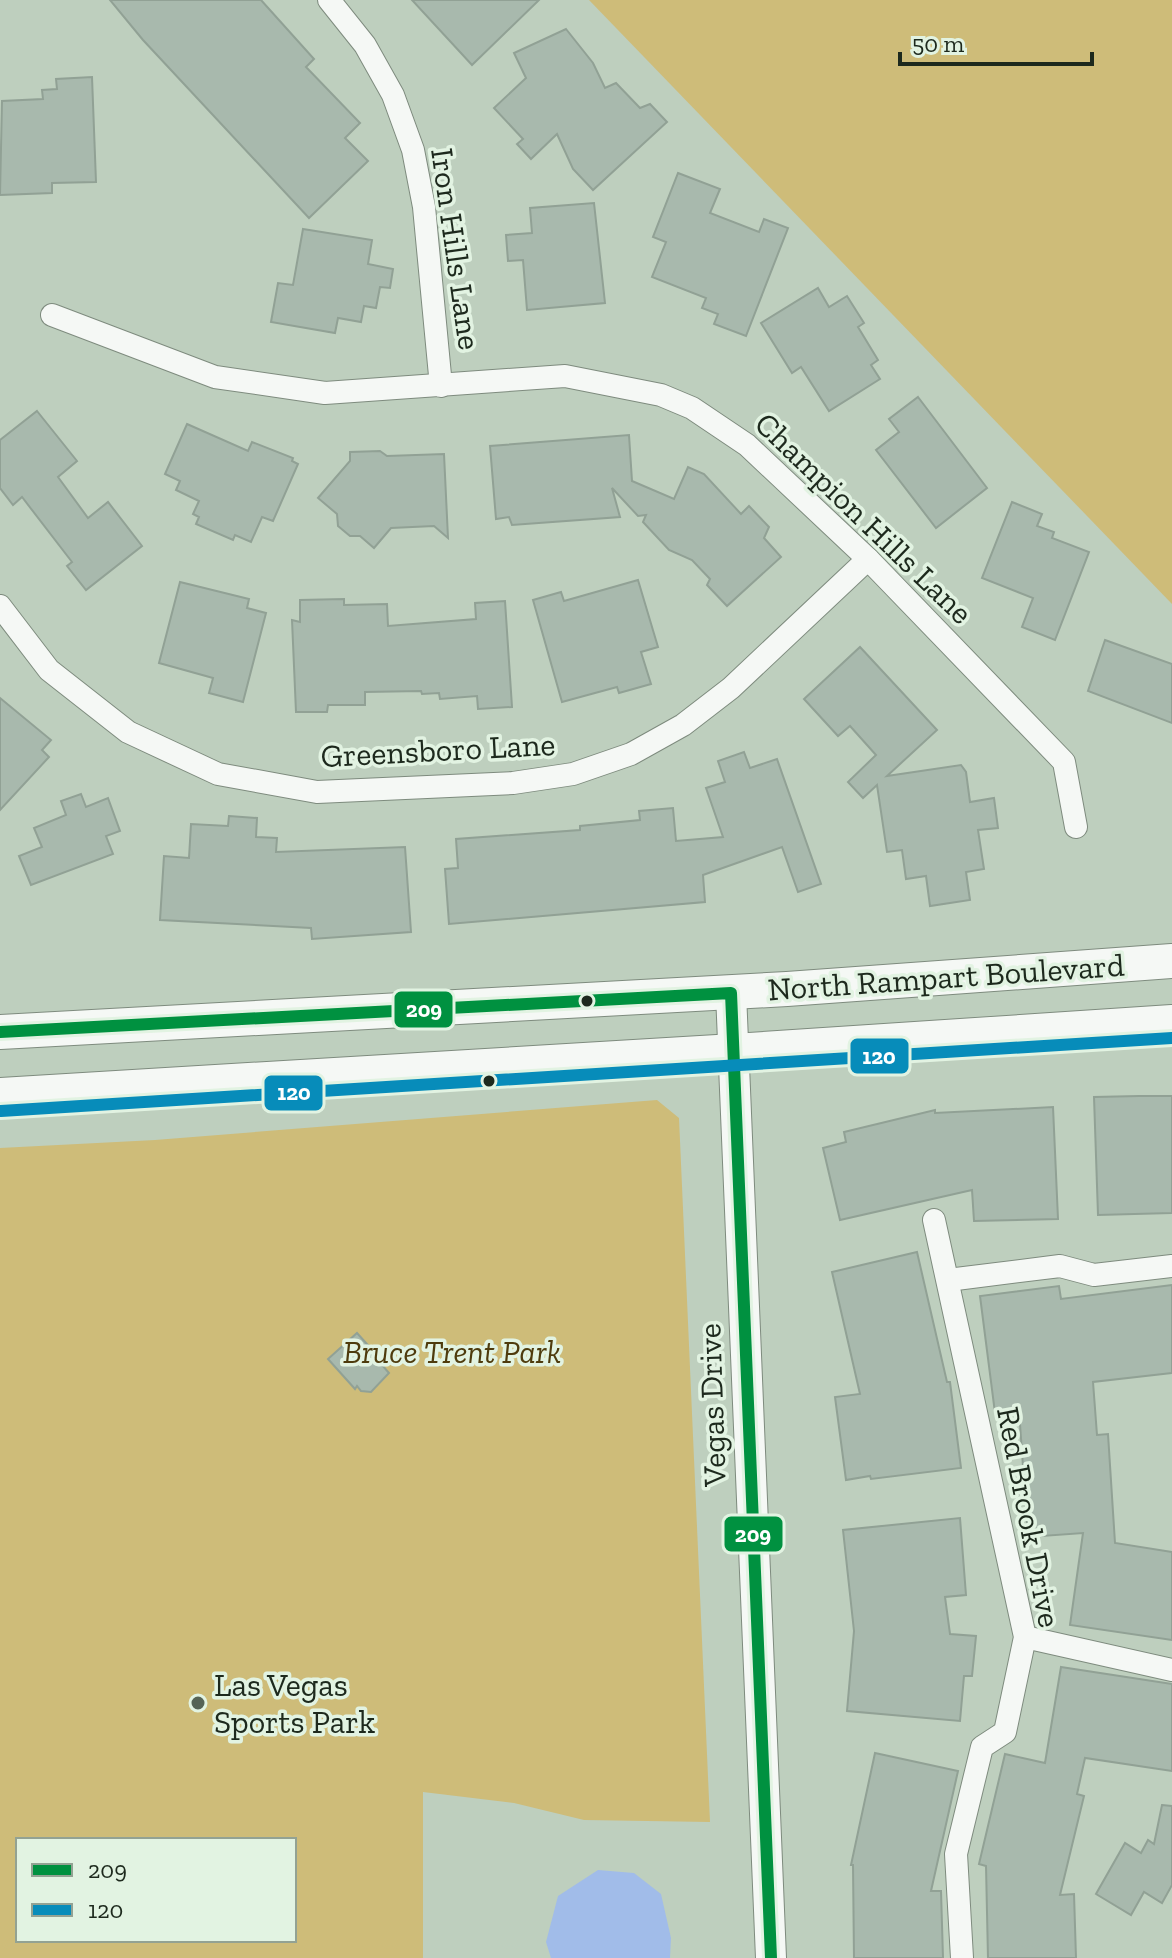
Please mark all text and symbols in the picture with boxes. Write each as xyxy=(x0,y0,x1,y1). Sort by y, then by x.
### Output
scale bar xyxy=(900,16,1092,66)
text: 50 m xyxy=(912,29,965,58)
street label: Iron Hills Lane xyxy=(423,146,489,352)
street label: Champion Hills Lane xyxy=(747,404,981,632)
street label: Greensboro Lane xyxy=(320,725,556,775)
street label: North Rampart Boulevard xyxy=(766,946,1126,1008)
line badge: 209 xyxy=(393,990,454,1029)
unlabelled marker xyxy=(579,993,595,1009)
text: 209 xyxy=(406,996,442,1023)
line badge: 120 xyxy=(849,1037,910,1075)
text: 120 xyxy=(862,1043,896,1070)
unlabelled marker xyxy=(481,1073,497,1089)
line badge: 120 xyxy=(263,1074,324,1112)
text: 120 xyxy=(277,1079,311,1106)
street label: Vegas Drive xyxy=(690,1323,734,1488)
park label: Bruce Trent Park xyxy=(343,1333,561,1371)
street label: Red Brook Drive xyxy=(989,1403,1069,1631)
line badge: 209 xyxy=(723,1515,784,1553)
text: 209 xyxy=(735,1521,771,1548)
place label: Las Vegas Sports Park xyxy=(214,1666,376,1741)
marker: Las Vegas Sports Park xyxy=(189,1694,207,1712)
legend xyxy=(16,1838,296,1942)
text: 209 xyxy=(88,1855,127,1884)
text: 120 xyxy=(88,1895,123,1924)

